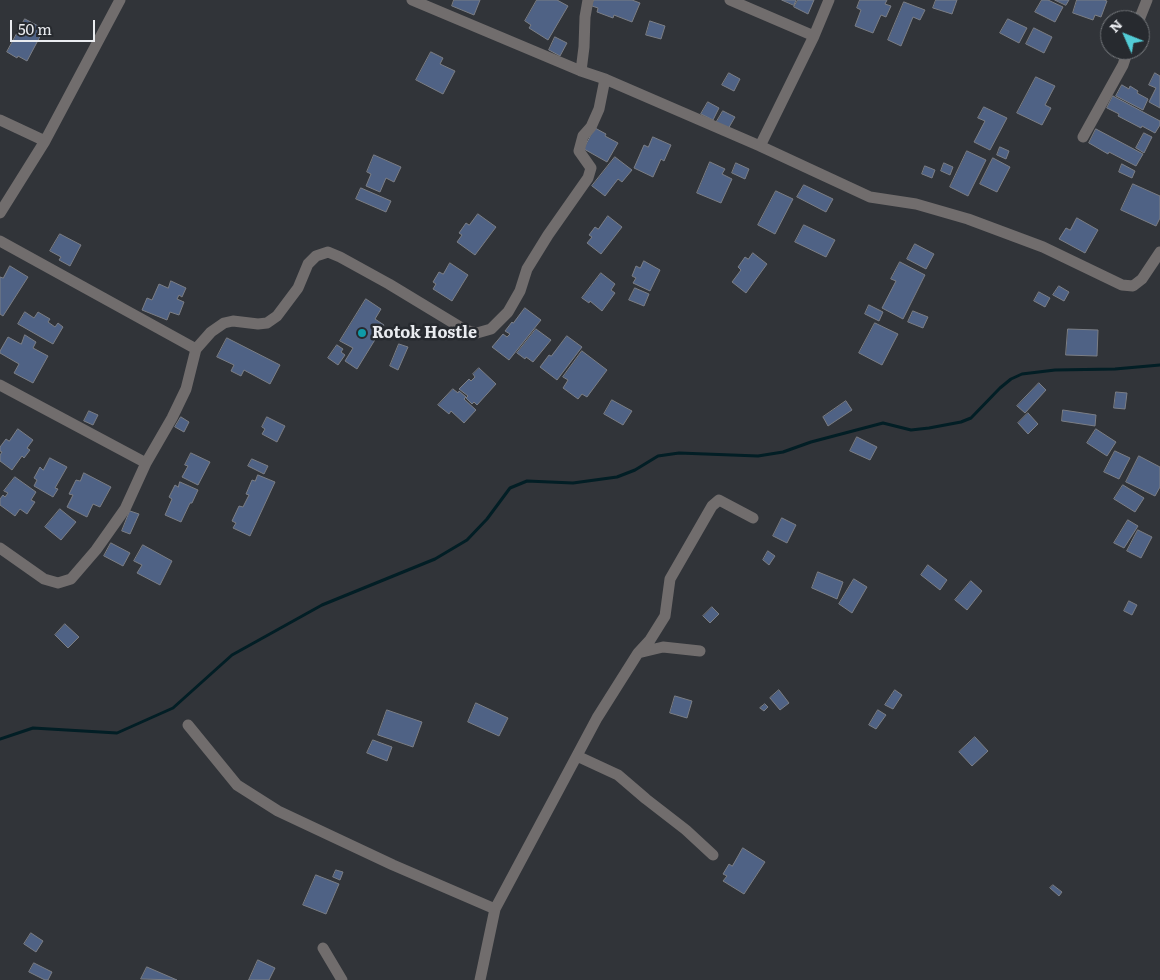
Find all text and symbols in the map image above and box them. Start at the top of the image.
scale bar [12,10,98,42]
north arrow [1100,10,1150,60]
text: N [1104,14,1126,36]
text: 50 m [18,17,52,40]
place label: Rotok Hostle [372,323,477,343]
marker: Rotok Hostle [356,327,368,339]

